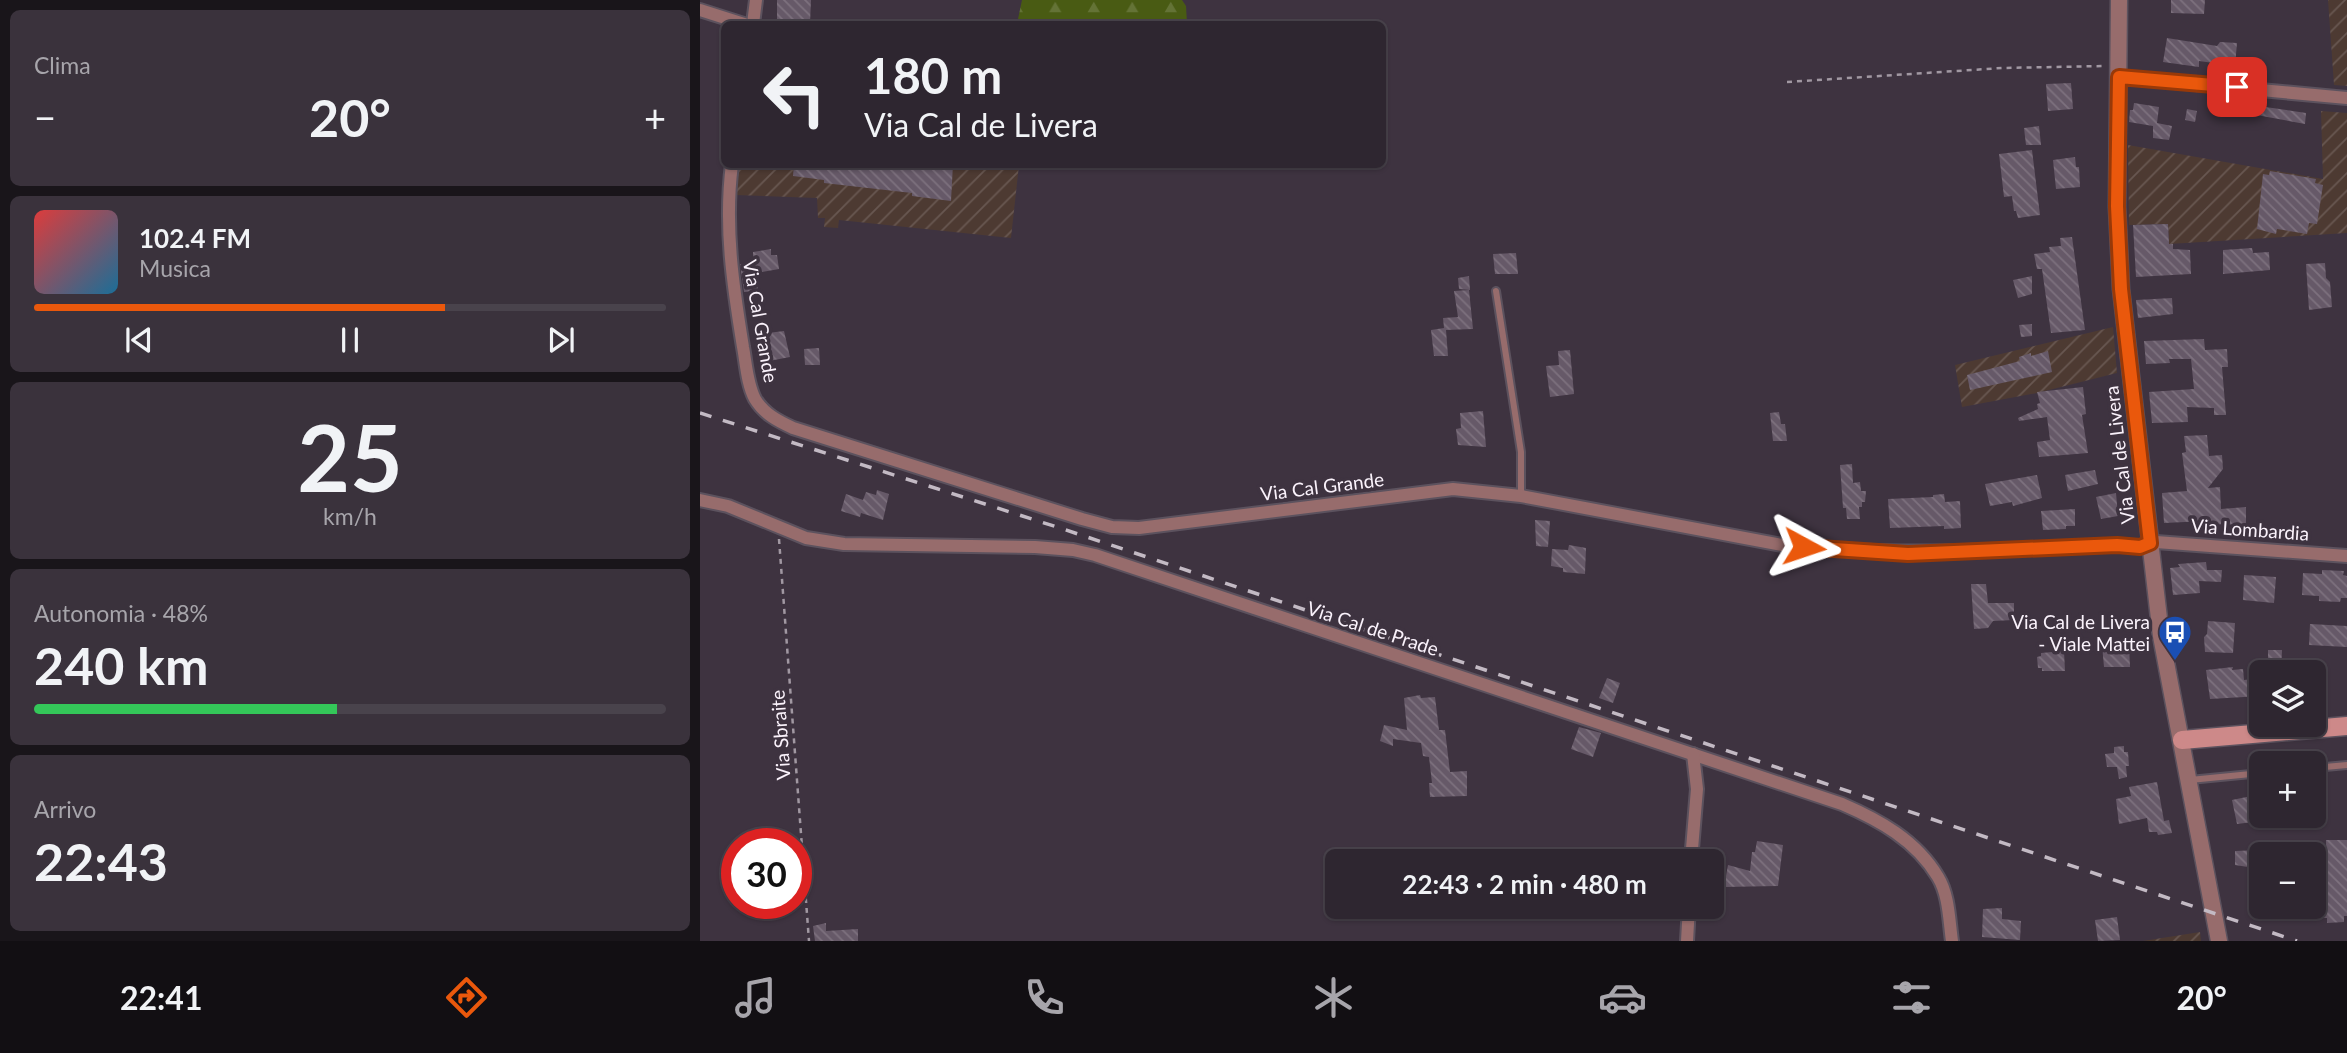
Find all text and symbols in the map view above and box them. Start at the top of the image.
text: 180 m [864,46,1002,104]
icon: left [749,49,840,140]
text: Clima [34,51,91,79]
pin [2207,57,2267,117]
icon: arrive [2218,68,2256,106]
text: 20° [309,86,391,148]
text: − [34,94,56,140]
text: + [644,94,666,140]
text: Via Cal de Livera [864,105,1098,144]
text: 102.4 FM [139,222,251,254]
text: Musica [139,254,211,282]
street label: Via Cal Grande [739,258,783,384]
icon: previous [120,321,158,359]
icon: pause [331,321,369,359]
icon: next [542,321,580,359]
street label: Via Cal de Livera [2099,385,2139,525]
text: 25 [297,402,403,511]
street label: Via Cal Grande [1259,467,1385,505]
text: km/h [323,502,377,530]
position arrow [1767,510,1841,584]
street label: Via Lombardia [2190,513,2310,545]
street label: Via Cal de Prade [1304,596,1442,660]
text: Autonomia · 48% [34,599,208,627]
place label: Via Cal de Livera - Viale Mattei [2011,610,2150,655]
bus stop icon: Via Cal de Livera - Viale Mattei [2156,613,2194,662]
text: 240 km [34,634,208,696]
map controls [2249,660,2326,919]
button: layers [2249,660,2326,737]
street label: Via Sbraite [765,689,795,781]
button: + [2249,751,2326,828]
text: Arrivo [34,795,96,823]
speed limit sign: 30 [721,828,812,919]
text: 22:43 [34,830,168,892]
button: − [2249,842,2326,919]
text: 22:43 · 2 min · 480 m [1402,868,1647,900]
icon: directions [442,973,491,1022]
icon: music [731,973,780,1022]
icon: phone [1020,973,1069,1022]
icon: climate [1309,973,1358,1022]
icon: car [1598,973,1647,1022]
icon: filters [1887,973,1936,1022]
text: 22:41 [120,978,202,1017]
text: 20° [2176,978,2227,1017]

